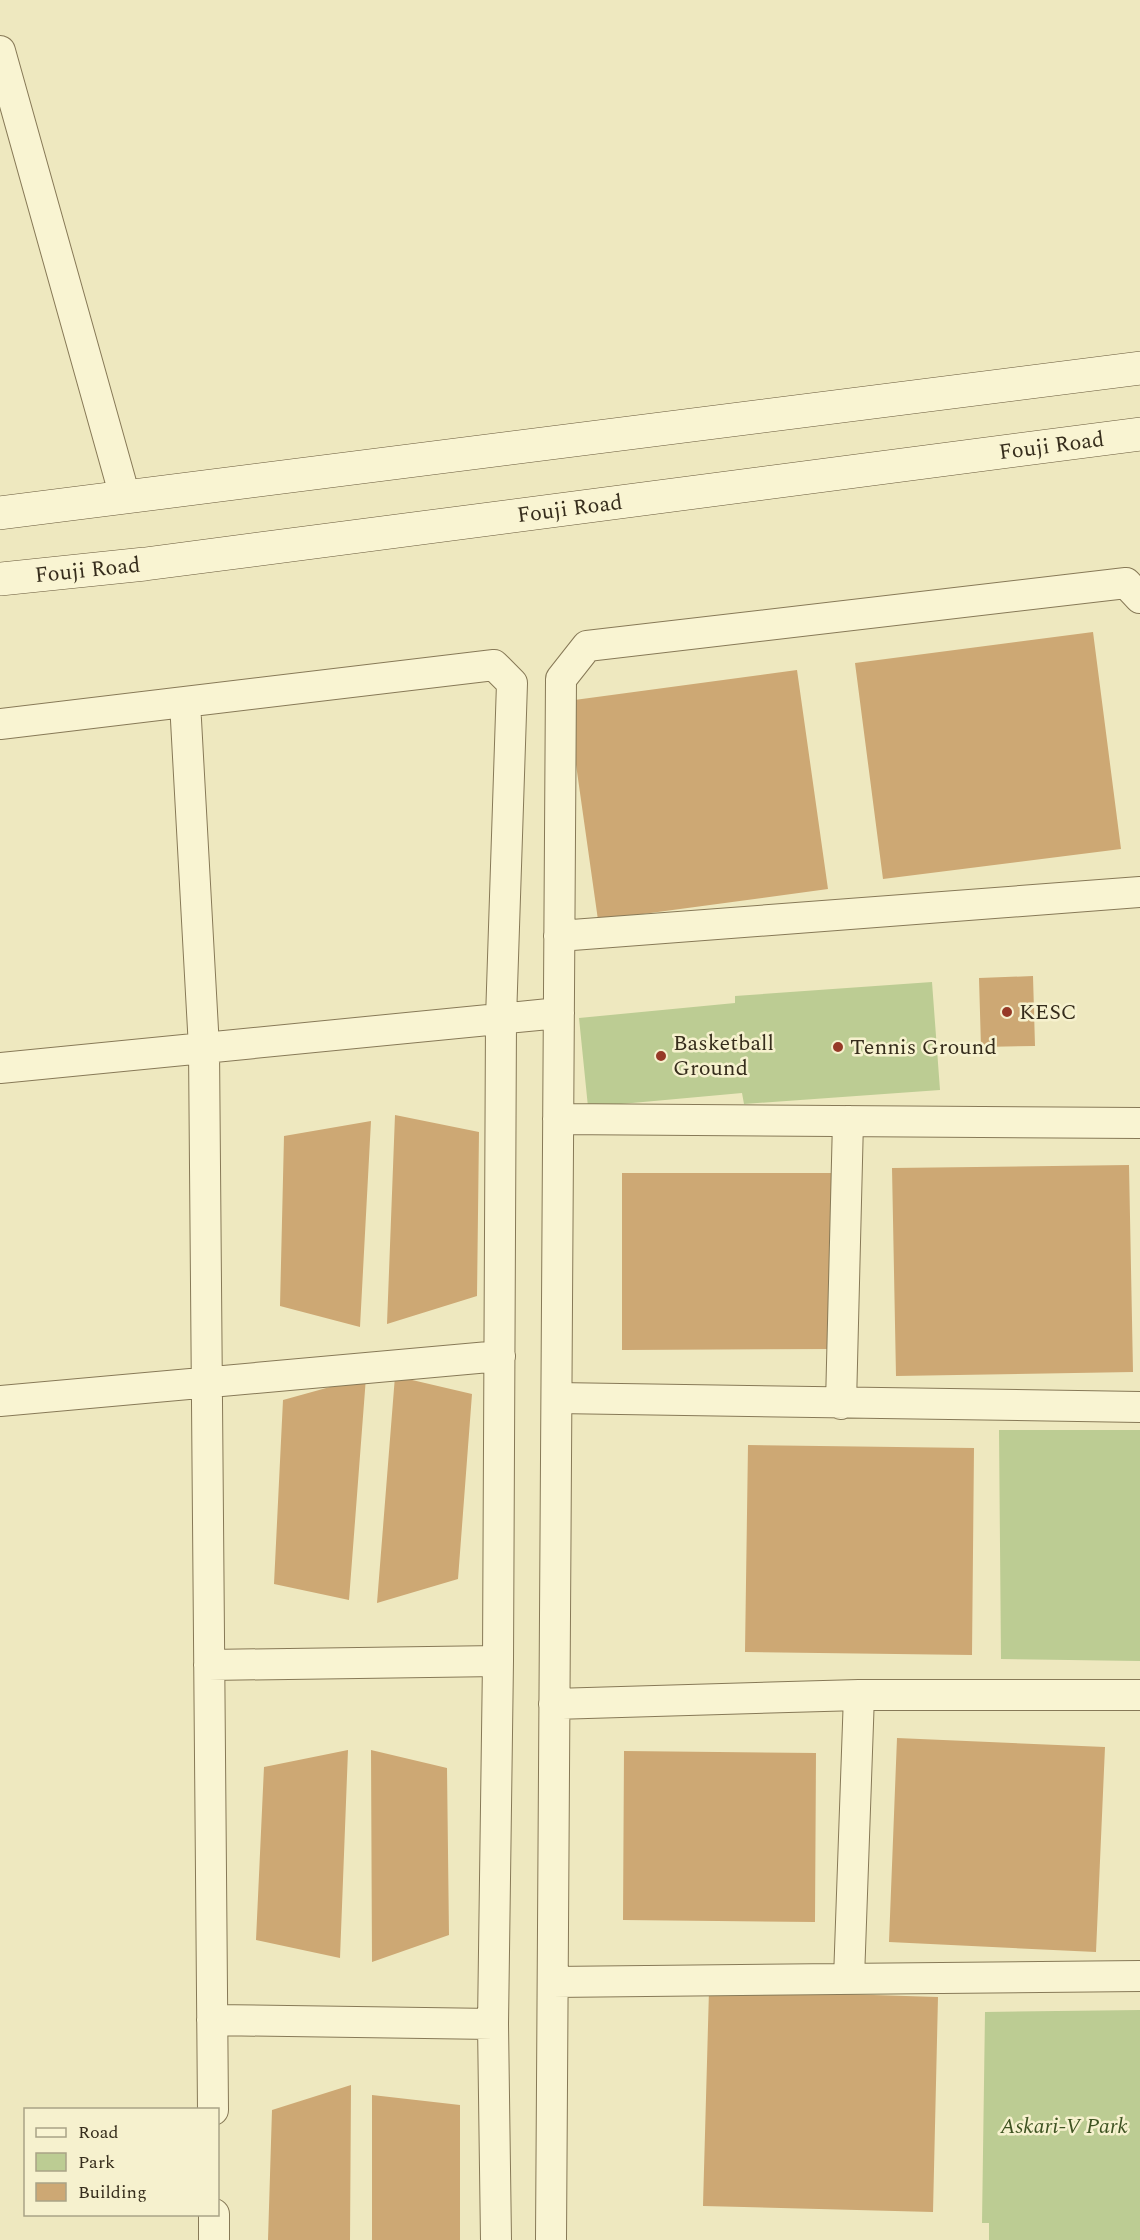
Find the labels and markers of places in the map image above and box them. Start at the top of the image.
place label: KESC [1019,996,1077,1029]
marker: KESC [1000,1005,1014,1019]
place label: Basketball Ground [673,1027,774,1085]
place label: Tennis Ground [850,1031,997,1064]
marker: Tennis Ground [831,1040,845,1054]
marker: Basketball Ground [654,1049,668,1063]

